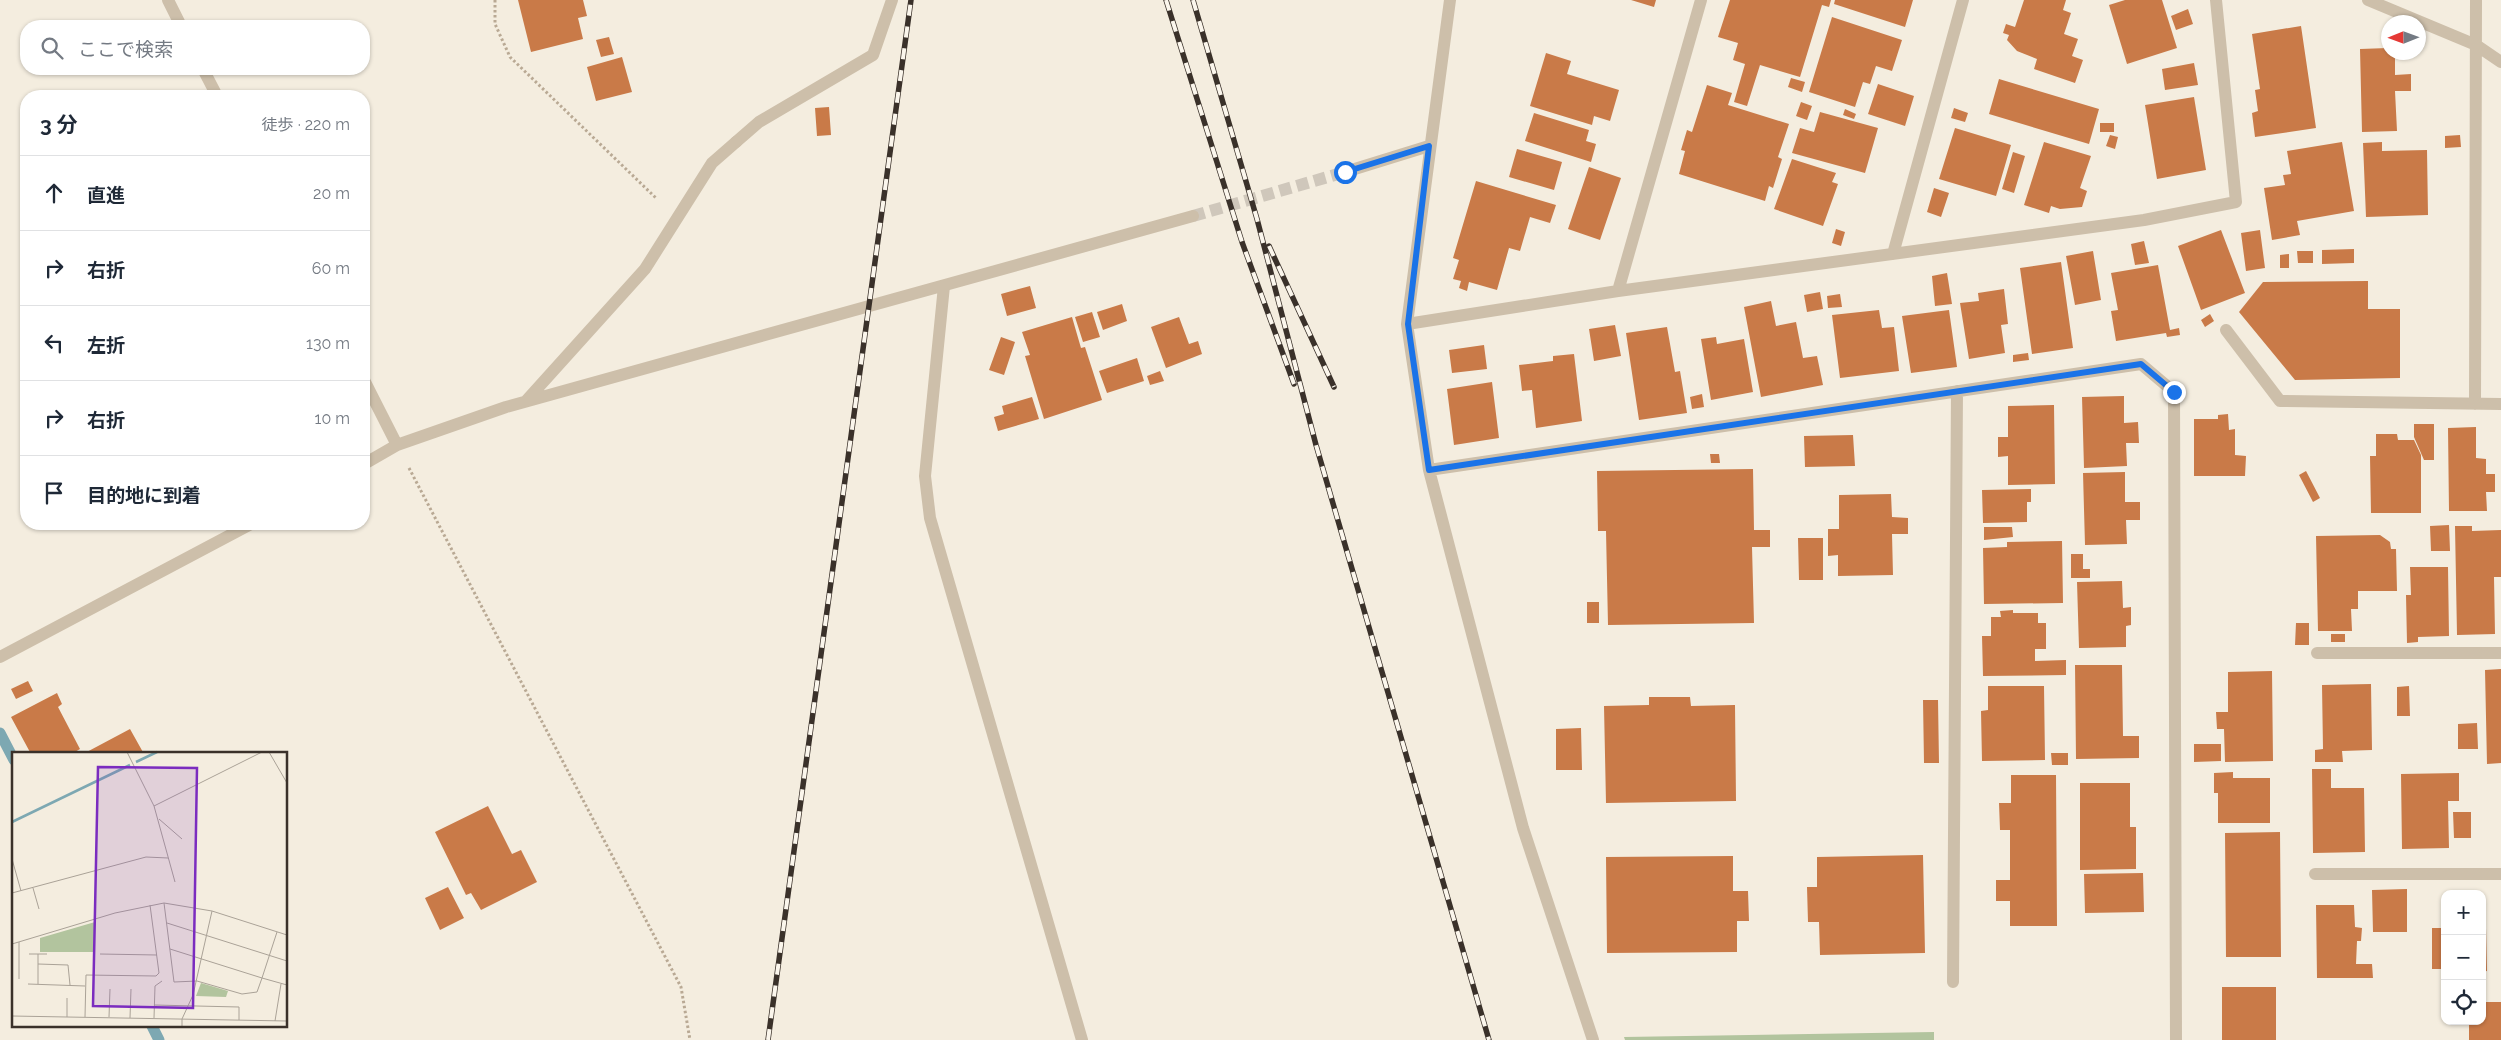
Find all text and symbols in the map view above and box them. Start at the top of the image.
north arrow [2381,15,2426,60]
search box [20,20,370,75]
icon: search [38,34,66,62]
text: ここで検索 [78,38,173,60]
text: 3 分 [40,112,78,137]
text: 徒歩 · 220 m [262,115,350,134]
route start [1334,161,1357,184]
icon: ahead [40,179,68,207]
text: 直進 [87,184,125,206]
text: 20 m [313,184,350,203]
icon: right [40,254,68,282]
text: 右折 [87,259,125,281]
text: 60 m [312,259,350,278]
icon: left [40,329,68,357]
text: 左折 [87,334,125,356]
text: 130 m [306,334,350,353]
route end [2163,381,2186,404]
icon: right [40,404,68,432]
text: 右折 [87,409,125,431]
text: 10 m [315,409,350,428]
icon: arrive [40,479,68,507]
text: 目的地に到着 [87,484,201,506]
inset map [12,752,288,1028]
map controls [2441,890,2486,1025]
button: + [2441,890,2486,935]
button: − [2441,935,2486,980]
button: locate [2441,980,2486,1025]

